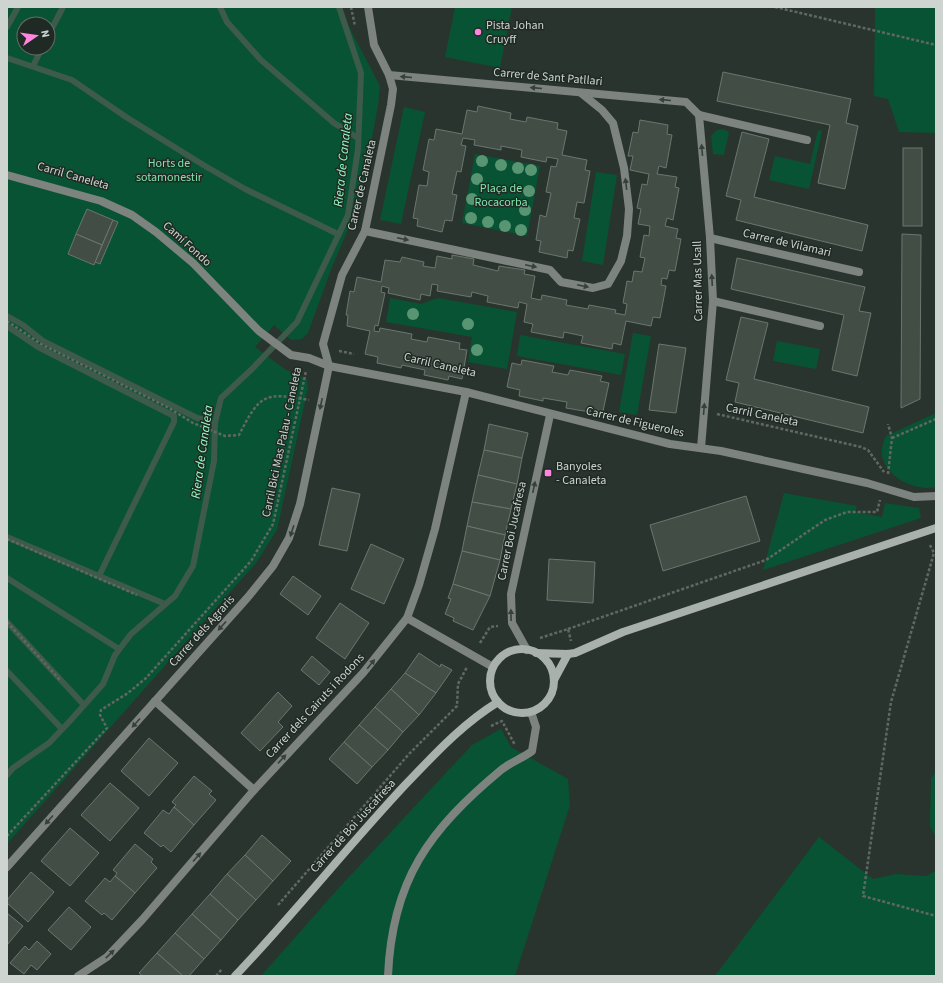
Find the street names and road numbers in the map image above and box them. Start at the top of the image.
street label: Carrer de Sant Patllari [493,64,603,90]
street label: Carrer de Canaleta [343,138,381,232]
street label: Carril Caneleta [35,158,111,194]
street label: Camí Fondo [159,218,215,270]
street label: Carrer de Vilamari [741,225,833,261]
street label: Carrer Mas Usall [689,240,707,322]
street label: Carril Caneleta [402,348,478,382]
street label: Carril Bici Mas Palau - Caneleta [258,365,306,519]
street label: Carril Caneleta [724,399,800,431]
street label: Carrer de Figueroles [584,402,686,442]
street label: Carrer Boi Jucafresa [493,480,531,582]
street label: Carrer dels Agraris [165,591,239,671]
street label: Carrer dels Cairuts i Rodons [262,650,368,762]
street label: Carrer de Boi Juscafresa [306,775,400,877]

